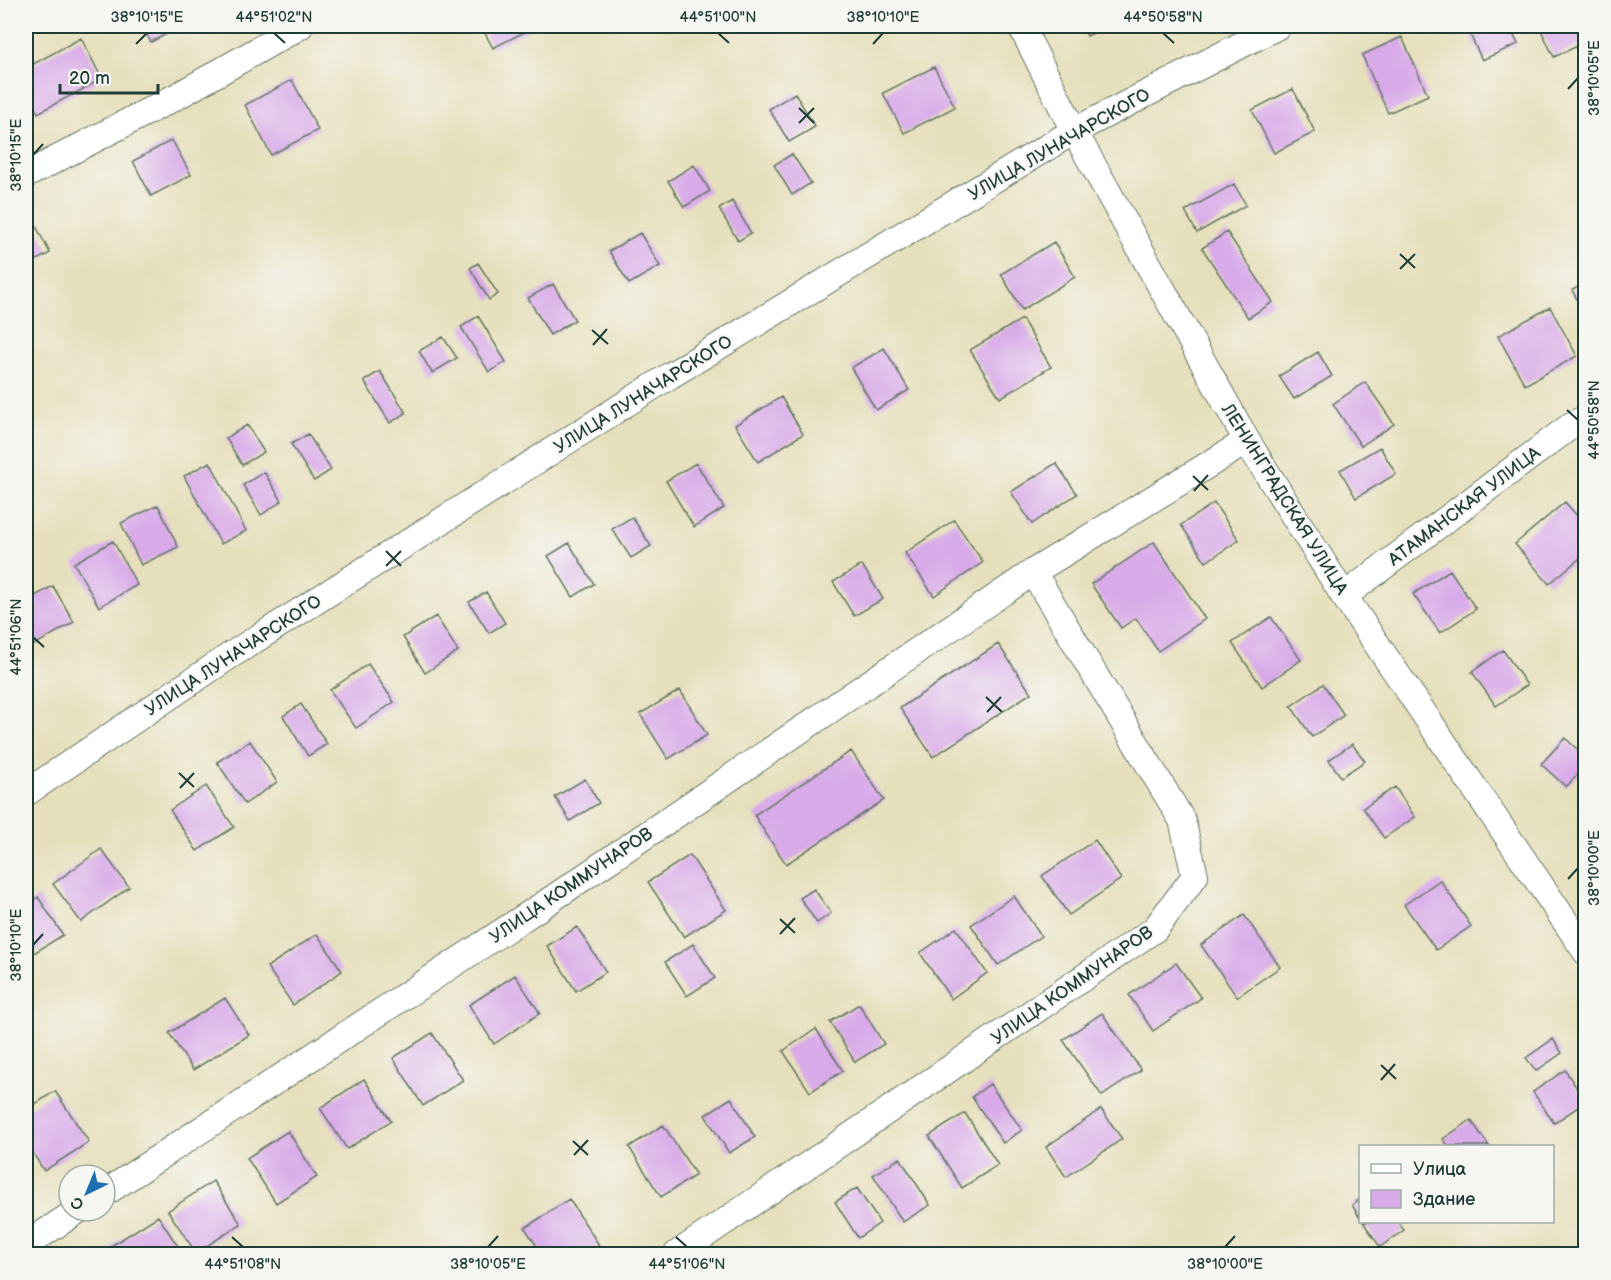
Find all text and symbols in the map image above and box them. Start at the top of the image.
text: 38°10'15"E [111,8,183,27]
text: 44°51'02"N [236,8,312,27]
text: 44°51'00"N [680,8,756,27]
text: 38°10'10"E [847,8,920,27]
text: 44°50'58"N [1123,8,1203,27]
text: 38°10'05"E [1585,40,1604,116]
scale bar [60,57,158,95]
text: 20 m [69,68,110,89]
street label: УЛИЦА ЛУНАЧАРСКОГО [965,84,1154,205]
text: 38°10'15"E [7,119,26,191]
street label: УЛИЦА ЛУНАЧАРСКОГО [550,331,736,458]
text: 44°50'58"N [1585,380,1604,460]
street label: ЛЕНИНГРАДСКАЯ УЛИЦА [1216,399,1352,599]
street label: АТАМАНСКАЯ УЛИЦА [1383,442,1545,571]
street label: УЛИЦА ЛУНАЧАРСКОГО [141,590,325,720]
text: 44°51'06"N [7,598,26,676]
street label: УЛИЦА КОММУНАРОВ [486,823,657,948]
text: 38°10'00"E [1585,830,1604,906]
text: 38°10'10"E [7,908,26,981]
street label: УЛИЦА КОММУНАРОВ [988,922,1157,1049]
legend [1359,1145,1554,1223]
text: Улица [1413,1159,1467,1180]
north arrow [57,1163,117,1223]
text: Здание [1413,1189,1475,1210]
text: С [67,1192,88,1214]
text: 44°51'08"N [205,1255,281,1274]
text: 38°10'05"E [450,1255,526,1274]
text: 44°51'06"N [648,1255,726,1274]
text: 38°10'00"E [1187,1255,1263,1274]

